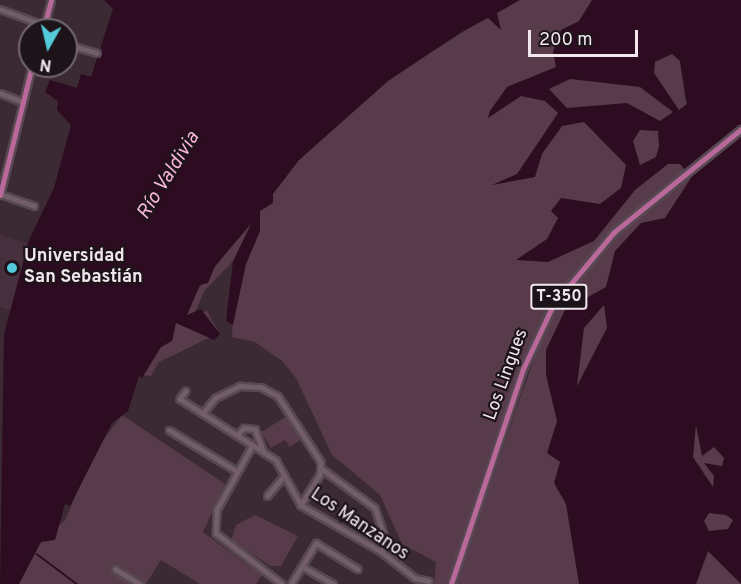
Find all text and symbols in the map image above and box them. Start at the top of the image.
north arrow [18,18,78,78]
scale bar [531,18,640,56]
text: 200 m [539,29,592,52]
text: N [39,53,53,75]
water label: Río Valdivia [132,127,206,225]
place label: Universidad San Sebastián [24,247,143,290]
marker: Universidad San Sebastián [5,261,19,275]
road number: T-350 [529,284,589,310]
street label: Los Lingues [480,326,534,424]
street label: Los Manzanos [306,484,412,566]

